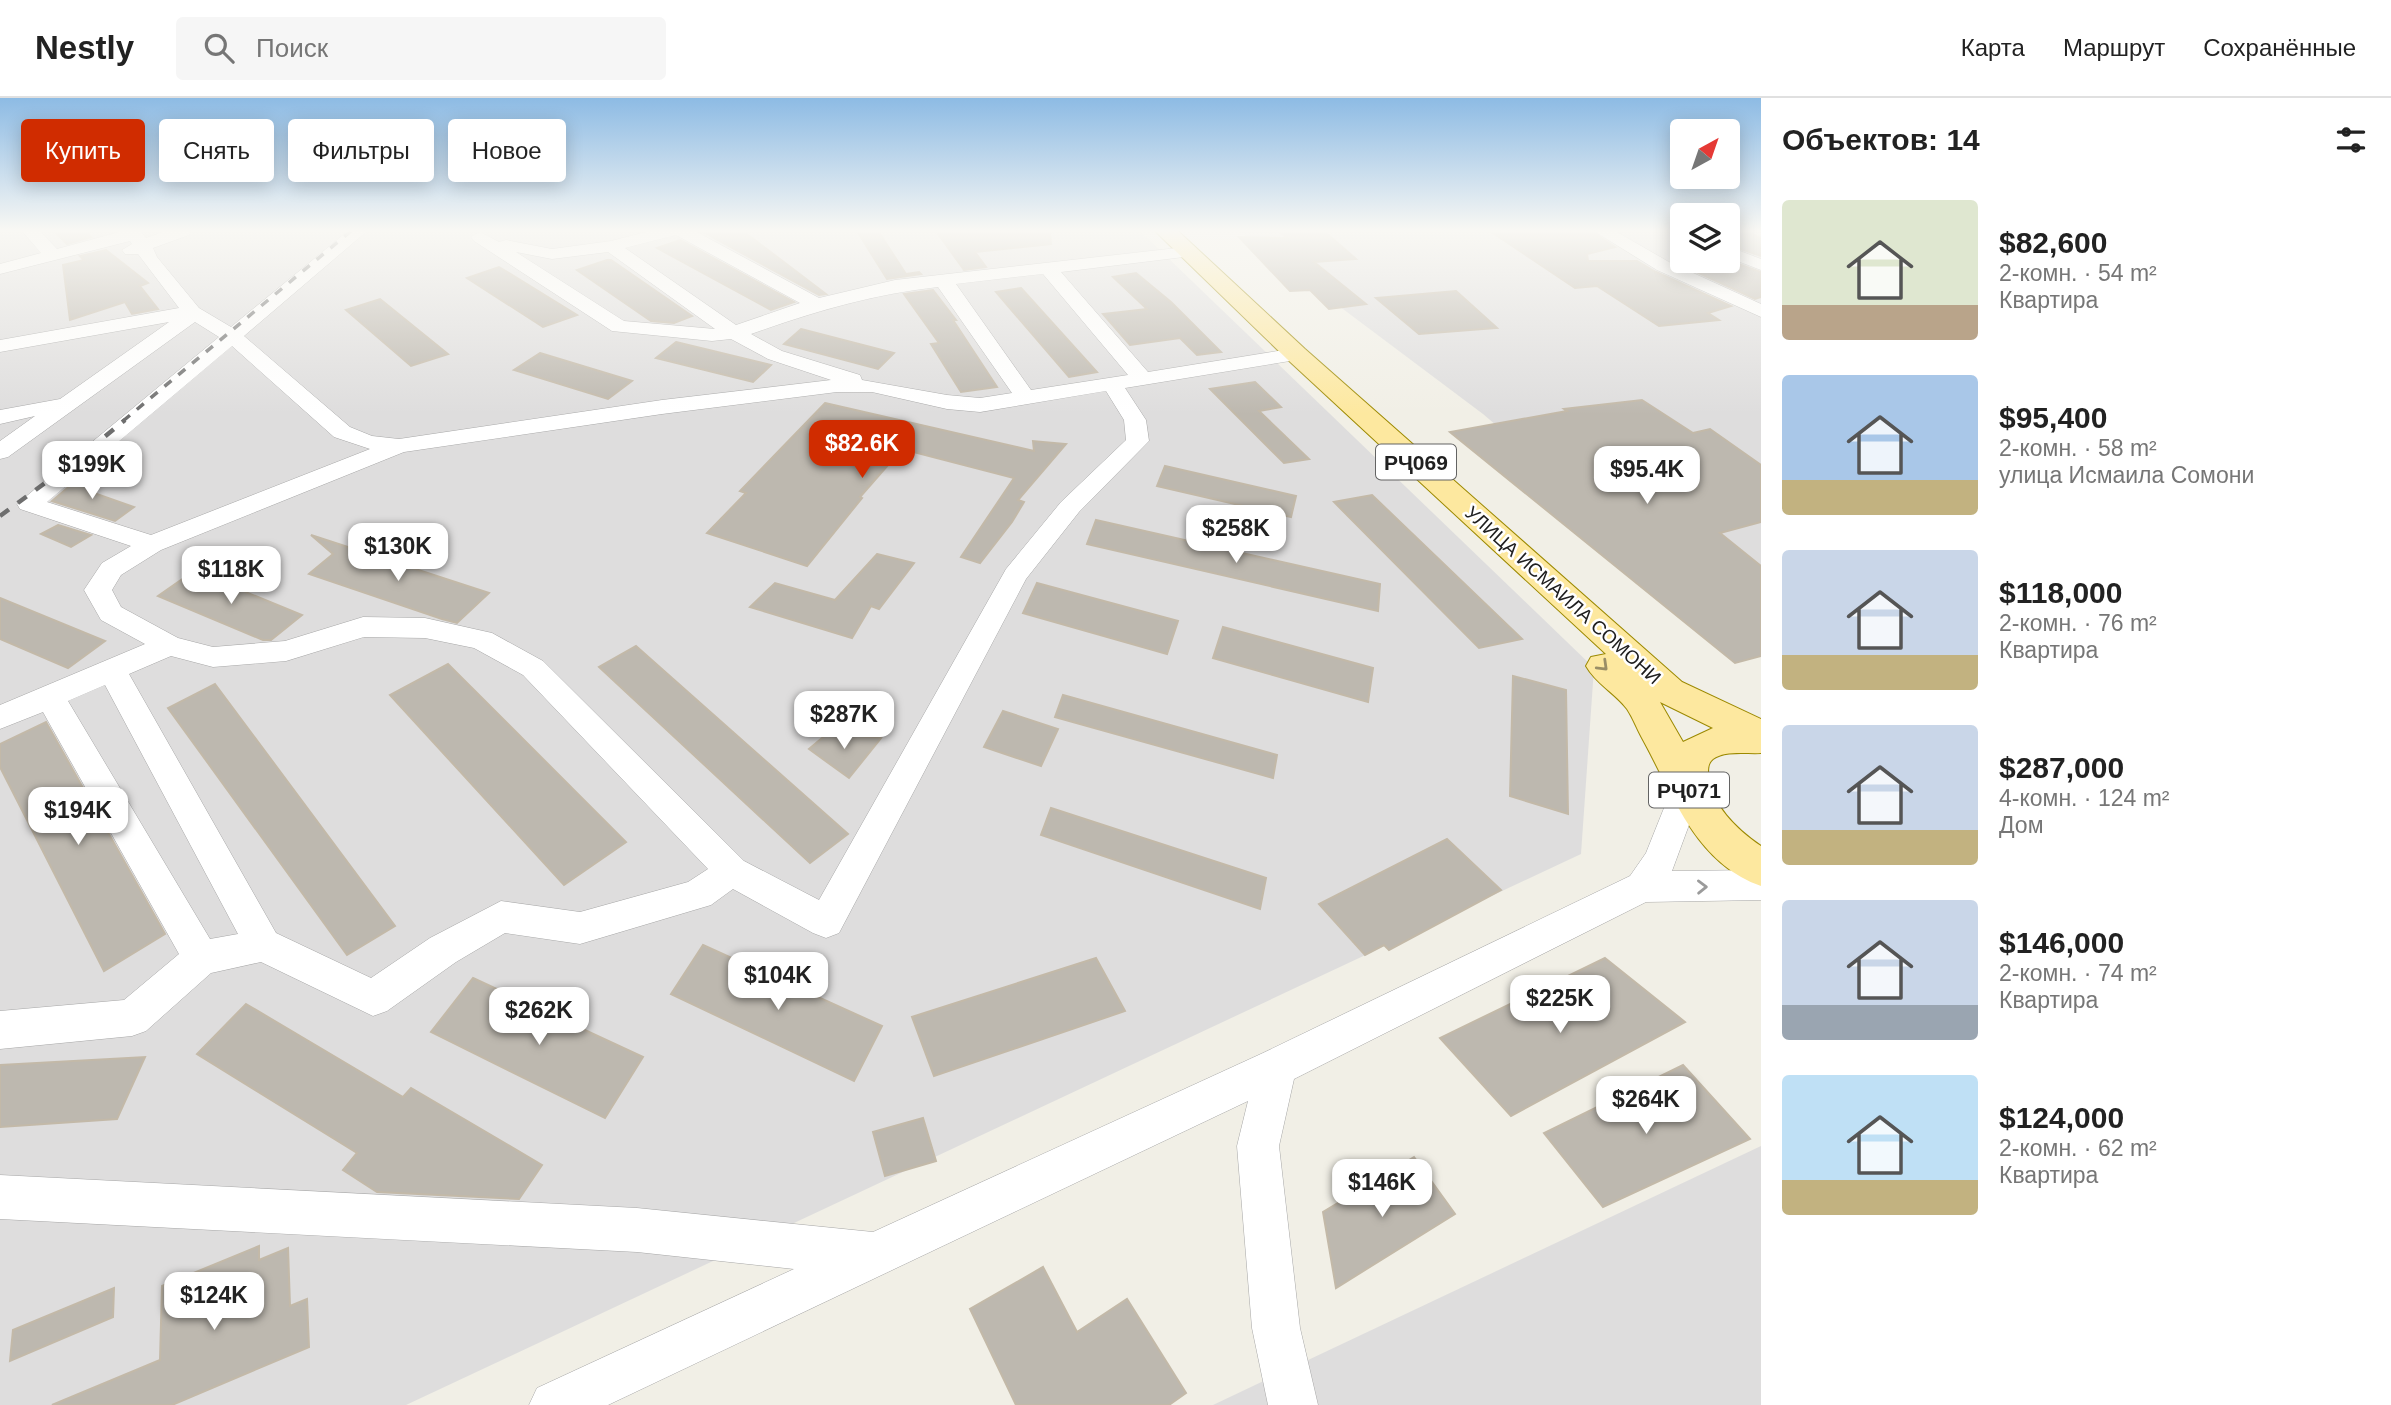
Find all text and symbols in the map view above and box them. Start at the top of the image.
search box [176,17,666,80]
text: Nestly [35,29,134,66]
icon: search [200,29,238,67]
text: Поиск [256,33,328,63]
text: Карта [1961,34,2025,61]
text: Маршрут [2063,34,2165,61]
text: Сохранённые [2203,34,2356,61]
chip: Купить [21,119,145,182]
chip: Снять [159,119,274,182]
chip: Фильтры [288,119,434,182]
chip: Новое [448,119,566,182]
north arrow [1670,119,1740,189]
map controls [1670,119,1740,273]
icon: filters [2332,121,2370,159]
text: Объектов: 14 [1782,123,1980,156]
button: layers [1670,203,1740,273]
text: $82,600 [1999,226,2107,259]
icon: home [1838,228,1922,312]
text: 2-комн. · 54 m² [1999,260,2157,286]
text: Квартира [1999,287,2098,313]
text: $95,400 [1999,401,2107,434]
icon: home [1838,403,1922,487]
pin: $82.6K [805,420,919,480]
text: $82.6K [825,430,899,456]
text: 2-комн. · 58 m² [1999,435,2157,461]
pin: $199K [43,442,141,501]
road number: РҶ069 [1376,444,1456,480]
pin: $95.4K [1590,446,1704,506]
text: $199K [58,451,126,477]
text: $95.4K [1610,456,1684,482]
text: улица Исмаила Сомони [1999,462,2254,488]
street label: УЛИЦА ИСМАИЛА СОМОНИ [1461,502,1665,688]
pin: $258K [1187,505,1285,565]
text: $258K [1202,515,1270,541]
pin: $130K [349,524,447,583]
text: $130K [364,533,432,559]
pin: $118K [182,546,280,606]
text: $118K [198,556,264,582]
text: $118,000 [1999,576,2122,609]
icon: home [1838,578,1922,662]
text: 2-комн. · 76 m² [1999,610,2157,636]
text: Квартира [1999,637,2098,663]
one-way arrow [1595,657,1608,670]
pin: $287K [795,692,893,751]
text: $287K [810,701,878,727]
text: $287,000 [1999,751,2124,784]
icon: home [1838,753,1922,837]
road number: РҶ071 [1649,772,1729,808]
text: 4-комн. · 124 m² [1999,785,2170,811]
pin: $194K [29,788,127,847]
text: $194K [44,797,112,823]
text: Дом [1999,812,2043,838]
one-way arrow [1696,879,1707,894]
text: $146,000 [1999,926,2124,959]
icon: home [1838,928,1922,1012]
pin: $104K [729,953,827,1012]
text: 2-комн. · 74 m² [1999,960,2157,986]
text: $104K [744,962,812,988]
pin: $225K [1511,976,1609,1035]
text: $225K [1526,985,1594,1011]
text: Квартира [1999,987,2098,1013]
pin: $262K [490,988,588,1047]
text: $262K [505,997,573,1023]
pin: $264K [1597,1076,1695,1136]
text: $264K [1612,1086,1680,1112]
text: $124,000 [1999,1101,2124,1134]
icon: home [1838,1103,1922,1187]
text: 2-комн. · 62 m² [1999,1135,2157,1161]
pin: $146K [1333,1160,1431,1219]
text: Квартира [1999,1162,2098,1188]
text: $146K [1348,1169,1416,1195]
pin: $124K [165,1272,263,1332]
text: $124K [180,1282,248,1308]

